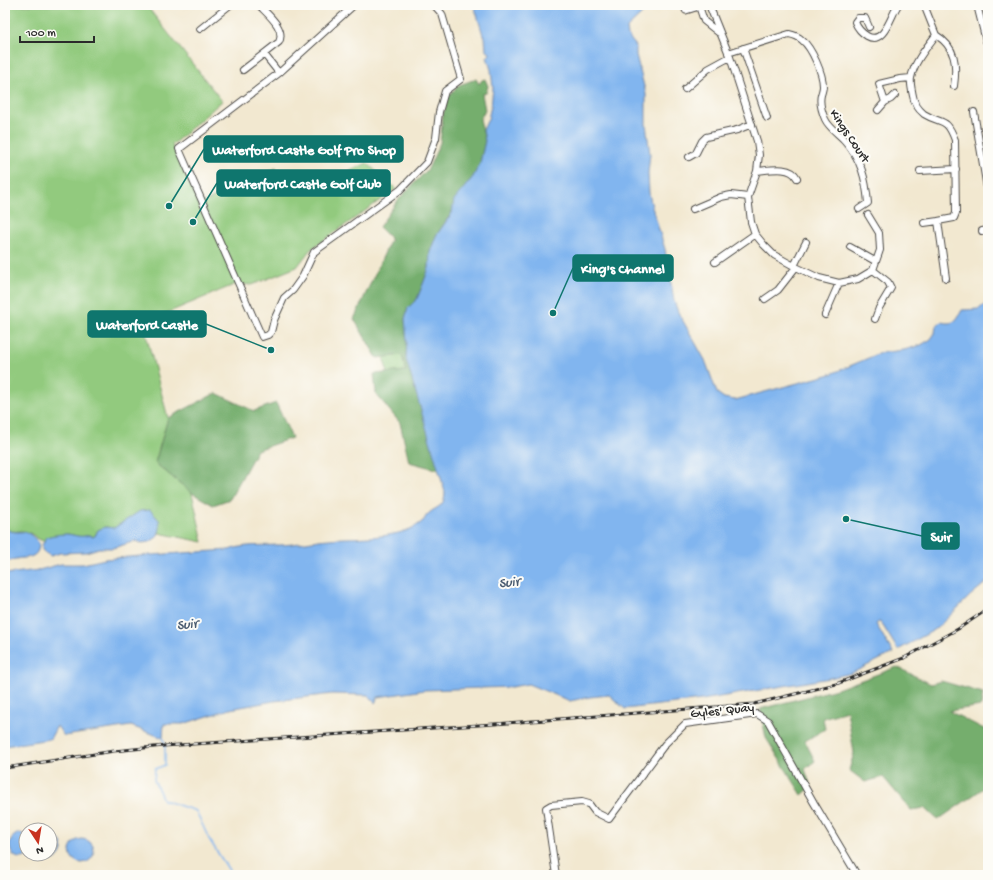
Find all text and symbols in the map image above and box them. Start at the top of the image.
scale bar [20,18,94,44]
text: 100 m [25,27,56,41]
street label: Kings Court [826,107,873,167]
callout: Waterford Castle Golf Pro Shop [204,136,403,162]
text: Waterford Castle Golf Pro Shop [211,143,396,160]
callout: Waterford Castle Golf Club [217,170,390,196]
text: Waterford Castle Golf Club [224,177,382,194]
callout: King's Channel [573,255,673,281]
text: King's Channel [580,262,665,279]
callout: Waterford Castle [88,311,206,337]
text: Waterford Castle [95,318,199,335]
callout: Suir [922,523,959,549]
text: Suir [930,530,954,547]
water label: Suir [498,573,524,593]
water label: Suir [176,615,202,635]
street label: Gyles' Quay [690,701,755,722]
north arrow [18,822,58,862]
text: N [35,843,44,856]

